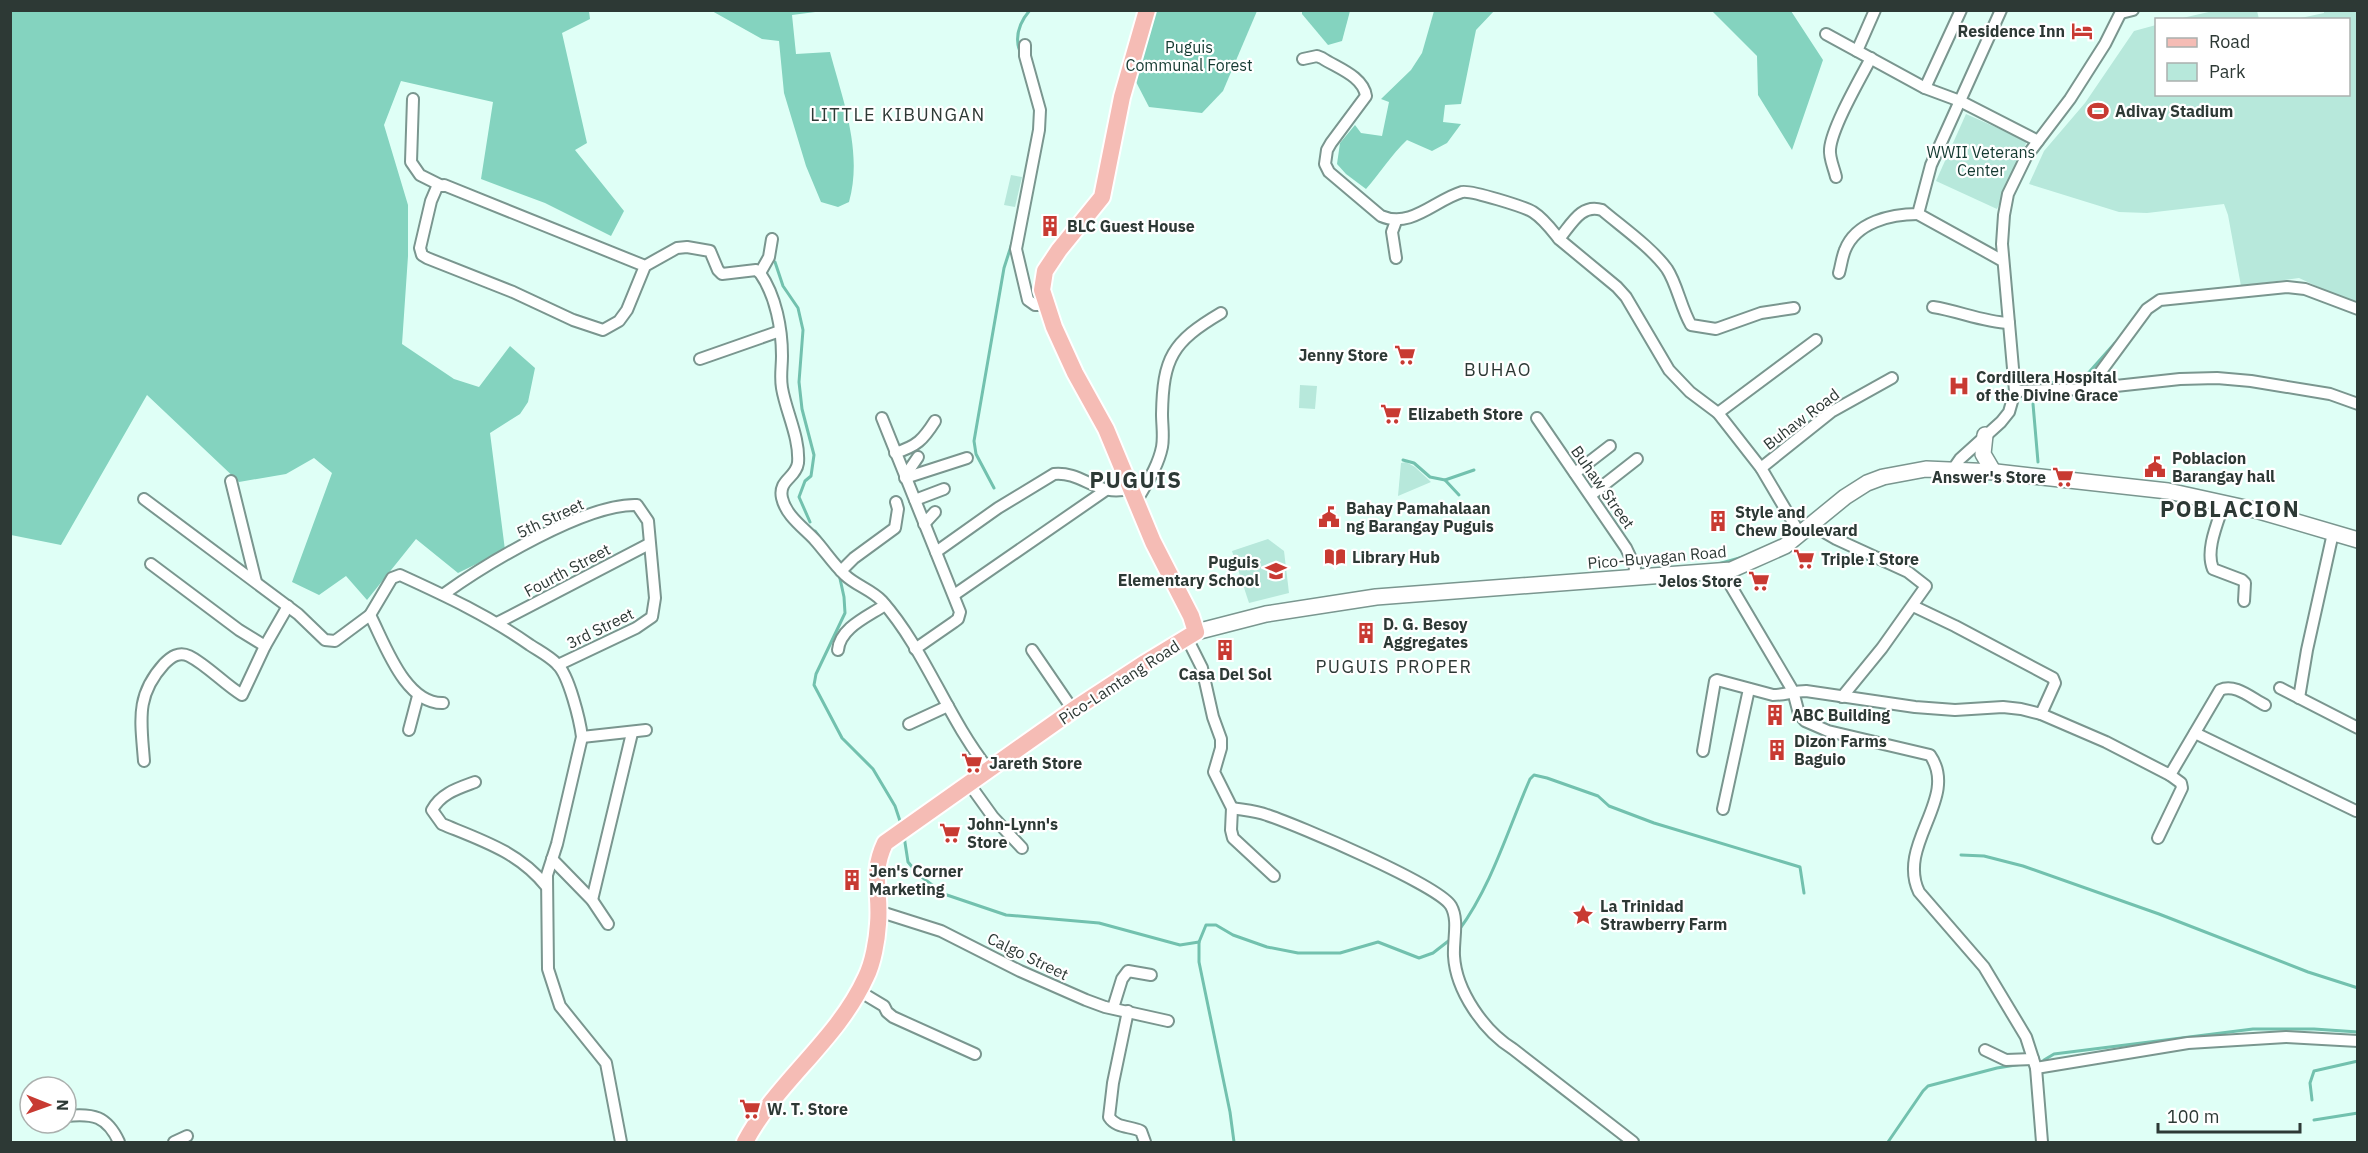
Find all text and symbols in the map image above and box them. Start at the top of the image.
legend [2155,18,2350,96]
hotel icon: Residence Inn [2070,19,2094,43]
place label: Residence Inn [1958,21,2065,41]
text: Road [2209,30,2250,53]
park label: Puguis Communal Forest [1125,37,1253,75]
text: Park [2209,60,2246,83]
sports icon: Adivay Stadium [2086,99,2110,123]
place label: Adivay Stadium [2115,101,2233,121]
district label: LITTLE KIBUNGAN [810,103,986,126]
park label: WWII Veterans Center [1927,142,2035,180]
building icon: BLC Guest House [1038,214,1062,238]
place label: BLC Guest House [1067,216,1195,236]
supermarket icon: Jenny Store [1393,343,1417,367]
place label: Jenny Store [1298,345,1388,365]
district label: BUHAO [1464,358,1532,381]
place label: Cordillera Hospital of the Divine Grace [1976,367,2118,405]
hospital icon: Cordillera Hospital of the Divine Grace [1947,374,1971,398]
street label: Buhaw Road [1759,384,1843,454]
supermarket icon: Elizabeth Store [1379,402,1403,426]
place label: Elizabeth Store [1408,404,1523,424]
street label: Buhaw Street [1567,442,1639,532]
place label: Poblacion Barangay hall [2172,448,2275,486]
public building icon: Poblacion Barangay hall [2143,455,2167,479]
district label: PUGUIS [1089,465,1183,494]
supermarket icon: Answer's Store [2051,465,2075,489]
place label: Answer's Store [1932,467,2046,487]
street label: 5th Street [513,494,587,542]
district label: POBLACION [2160,494,2300,523]
place label: Bahay Pamahalaan ng Barangay Puguis [1346,498,1494,536]
place label: Style and Chew Boulevard [1735,502,1858,540]
public building icon: Bahay Pamahalaan ng Barangay Puguis [1317,505,1341,529]
building icon: Style and Chew Boulevard [1706,509,1730,533]
street label: Fourth Street [520,539,614,601]
street label: Pico-Buyagan Road [1587,541,1727,573]
library icon: Library Hub [1323,545,1347,569]
place label: Library Hub [1352,547,1440,567]
supermarket icon: Triple I Store [1792,547,1816,571]
place label: Triple I Store [1821,549,1919,569]
place label: Puguis Elementary School [1118,552,1259,590]
school or university icon: Puguis Elementary School [1264,559,1288,583]
supermarket icon: Jelos Store [1747,569,1771,593]
place label: Jelos Store [1658,571,1742,591]
street label: 3rd Street [563,603,637,653]
place label: D. G. Besoy Aggregates [1383,614,1468,652]
building icon: D. G. Besoy Aggregates [1354,621,1378,645]
street label: Pico-Lamtang Road [1055,636,1183,728]
building icon: Casa Del Sol [1213,638,1237,662]
district label: PUGUIS PROPER [1315,655,1473,678]
place label: Casa Del Sol [1178,664,1272,684]
building icon: ABC Building [1763,703,1787,727]
place label: ABC Building [1792,705,1890,725]
place label: Dizon Farms Baguio [1794,731,1887,769]
building icon: Dizon Farms Baguio [1765,738,1789,762]
supermarket icon: Jareth Store [960,751,984,775]
place label: Jareth Store [989,753,1082,773]
place label: John-Lynn's Store [967,814,1058,852]
supermarket icon: John-Lynn's Store [938,821,962,845]
place label: Jen's Corner Marketing [869,861,964,899]
building icon: Jen's Corner Marketing [840,868,864,892]
place label: La Trinidad Strawberry Farm [1600,896,1727,934]
place icon: La Trinidad Strawberry Farm [1571,903,1595,927]
street label: Calgo Street [984,928,1072,984]
north arrow [18,1075,78,1135]
scale bar [2158,1096,2300,1134]
supermarket icon: W. T. Store [738,1097,762,1121]
text: N [53,1099,73,1111]
place label: W. T. Store [767,1099,848,1119]
text: 100 m [2167,1105,2219,1128]

